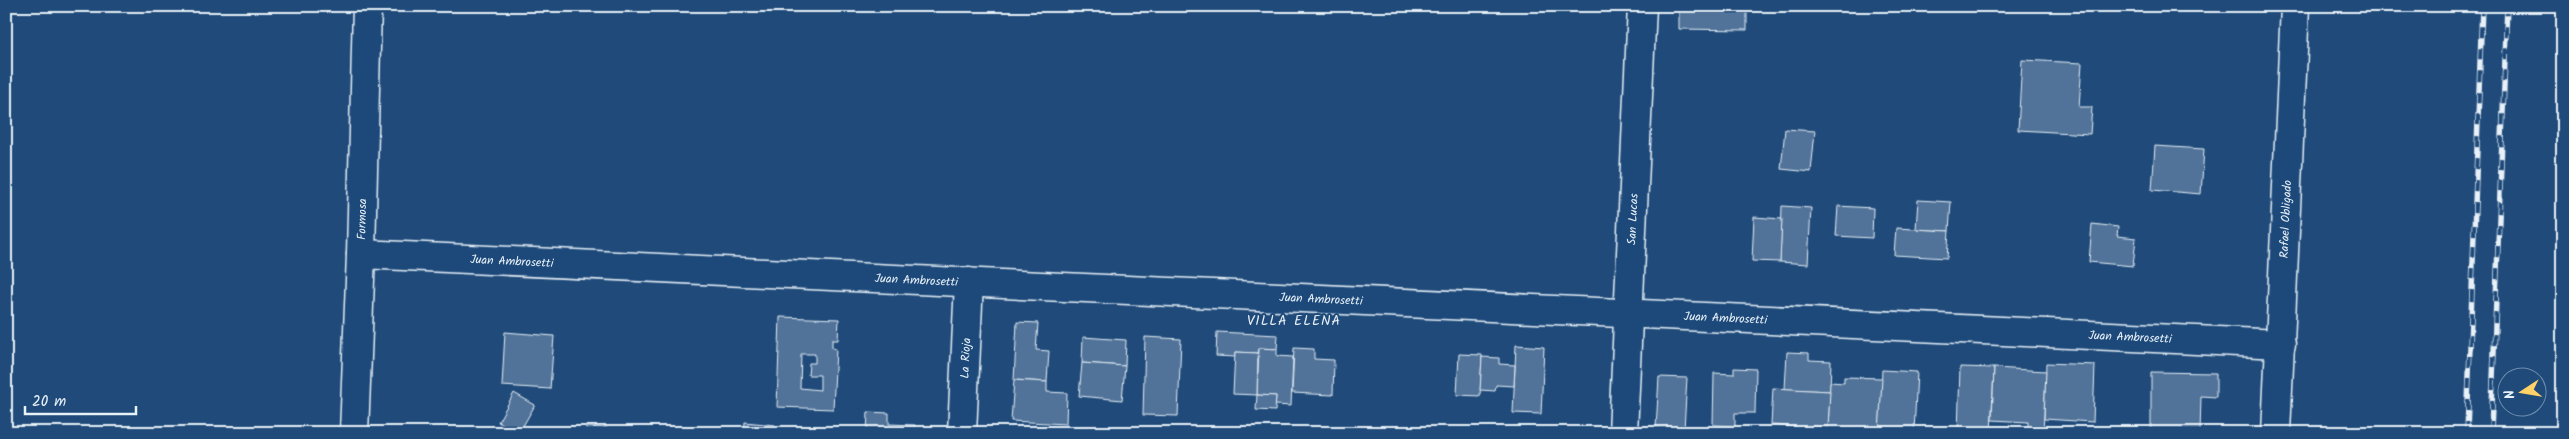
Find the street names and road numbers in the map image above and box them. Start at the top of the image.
street label: Rafael Obligado [2274,180,2297,259]
street label: San Lucas [1622,193,1643,245]
street label: Formosa [352,198,372,240]
street label: Juan Ambrosetti [470,250,555,273]
street label: Juan Ambrosetti [874,269,960,292]
street label: Juan Ambrosetti [1279,288,1364,310]
street label: Juan Ambrosetti [1683,307,1769,329]
street label: Juan Ambrosetti [2088,325,2173,348]
street label: La Rioja [955,337,976,379]

